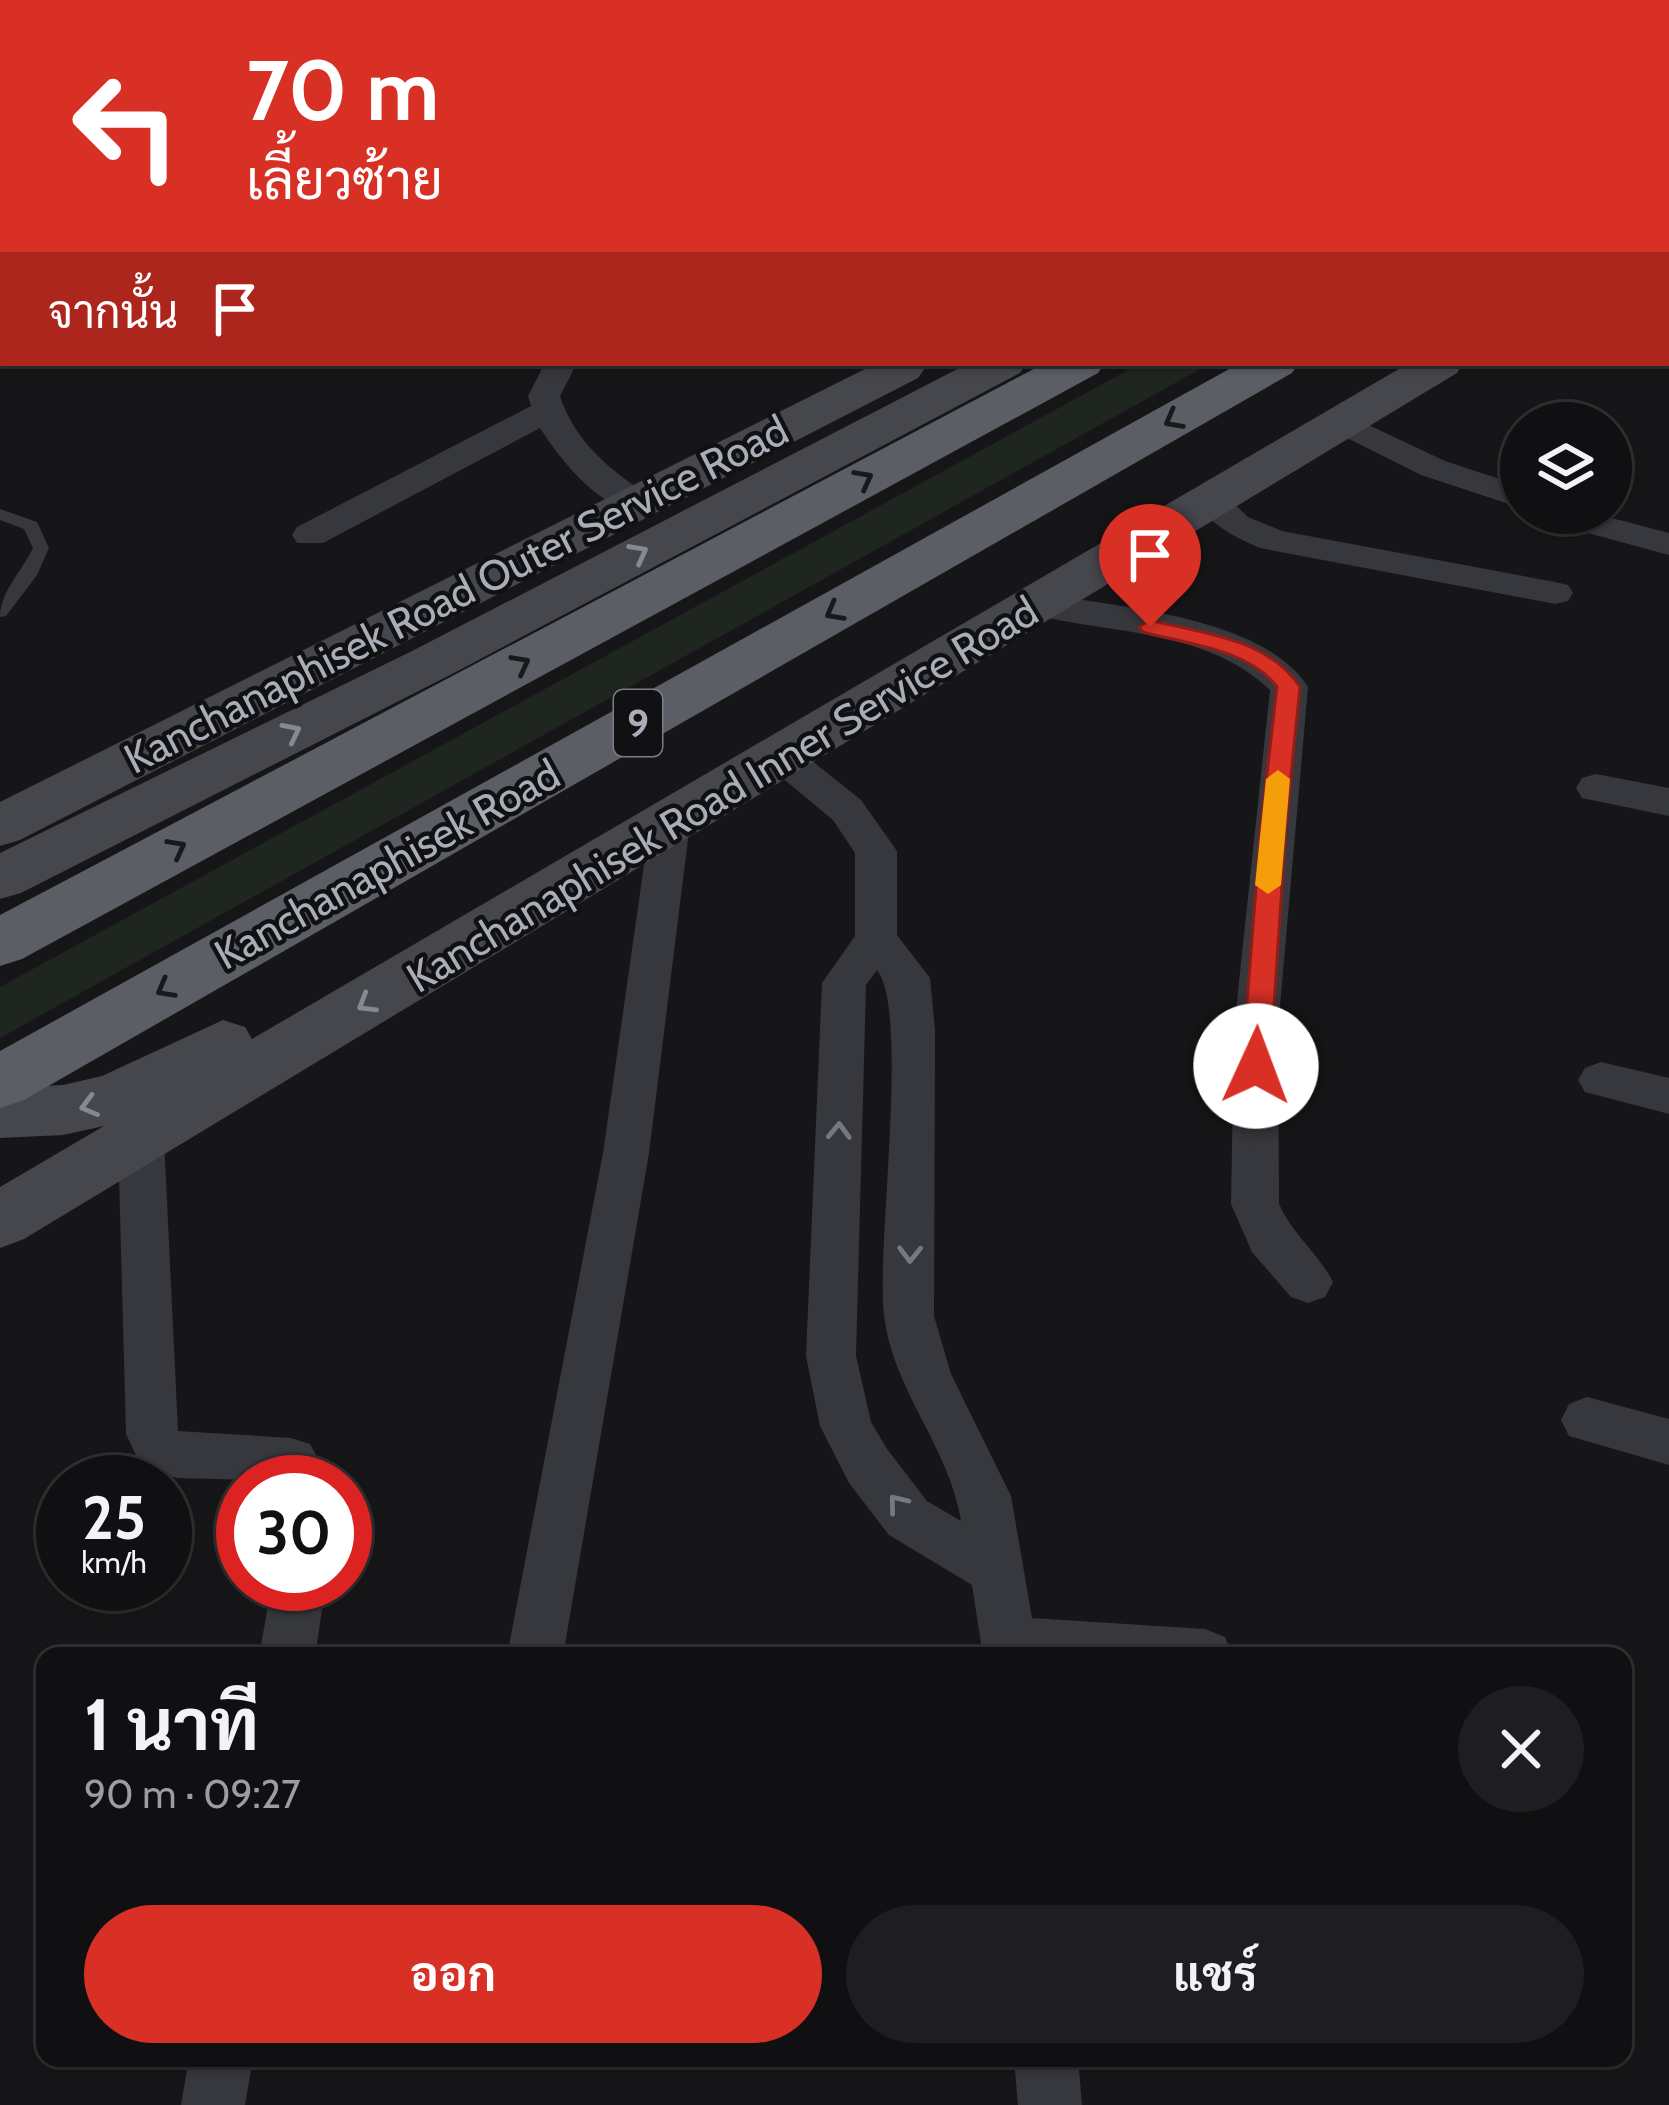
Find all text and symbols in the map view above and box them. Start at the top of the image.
text: 70 m [246,39,439,141]
icon: left [48,48,204,204]
text: เลี้ยวซ้าย [246,147,443,213]
icon: arrive [202,276,268,342]
text: จากนั้น [48,285,178,339]
map controls [1500,402,1632,534]
button: layers [1500,402,1632,534]
street label: Kanchanaphisek Road Outer Service Road [115,403,797,785]
one-way arrow [1165,406,1186,429]
one-way arrow [852,470,873,493]
pin [1099,504,1201,627]
icon: arrive [1117,522,1183,588]
one-way arrow [627,545,649,568]
street label: Kanchanaphisek Road Inner Service Road [397,584,1047,1004]
one-way arrow [825,598,846,621]
one-way arrow [508,655,529,678]
road number: 9 [614,690,662,756]
one-way arrow [280,723,302,746]
street label: Kanchanaphisek Road [205,748,569,980]
one-way arrow [165,839,186,862]
one-way arrow [156,975,178,998]
one-way arrow [358,990,379,1012]
position arrow [1193,1003,1319,1129]
one-way arrow [79,1092,100,1117]
one-way arrow [826,1121,852,1140]
one-way arrow [897,1246,923,1264]
speed limit sign: 30 [216,1455,372,1611]
text: 25 [82,1481,146,1554]
one-way arrow [890,1495,912,1517]
text: km/h [81,1544,147,1581]
text: 1 นาที [84,1681,259,1768]
button: close [1458,1686,1584,1812]
text: 90 m · 09:27 [84,1770,301,1818]
button: ออก [84,1905,822,2043]
button: แชร์ [846,1905,1584,2043]

